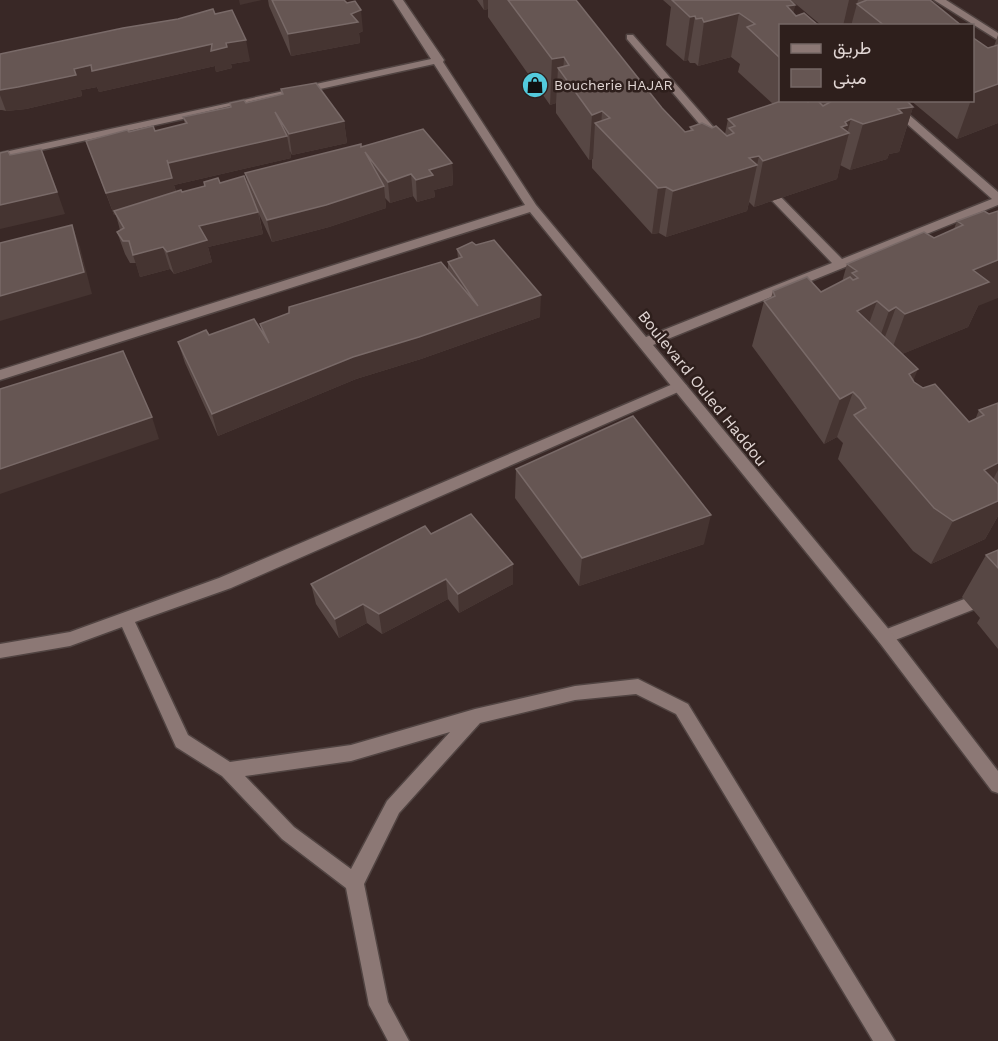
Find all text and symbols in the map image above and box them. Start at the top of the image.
legend [779,24,974,102]
text: طريق [833,37,871,59]
text: مبنى [833,67,867,89]
shop icon: Boucherie HAJAR [520,70,550,100]
place label: Boucherie HAJAR [554,77,673,93]
street label: Boulevard Ouled Haddou [634,307,771,470]

